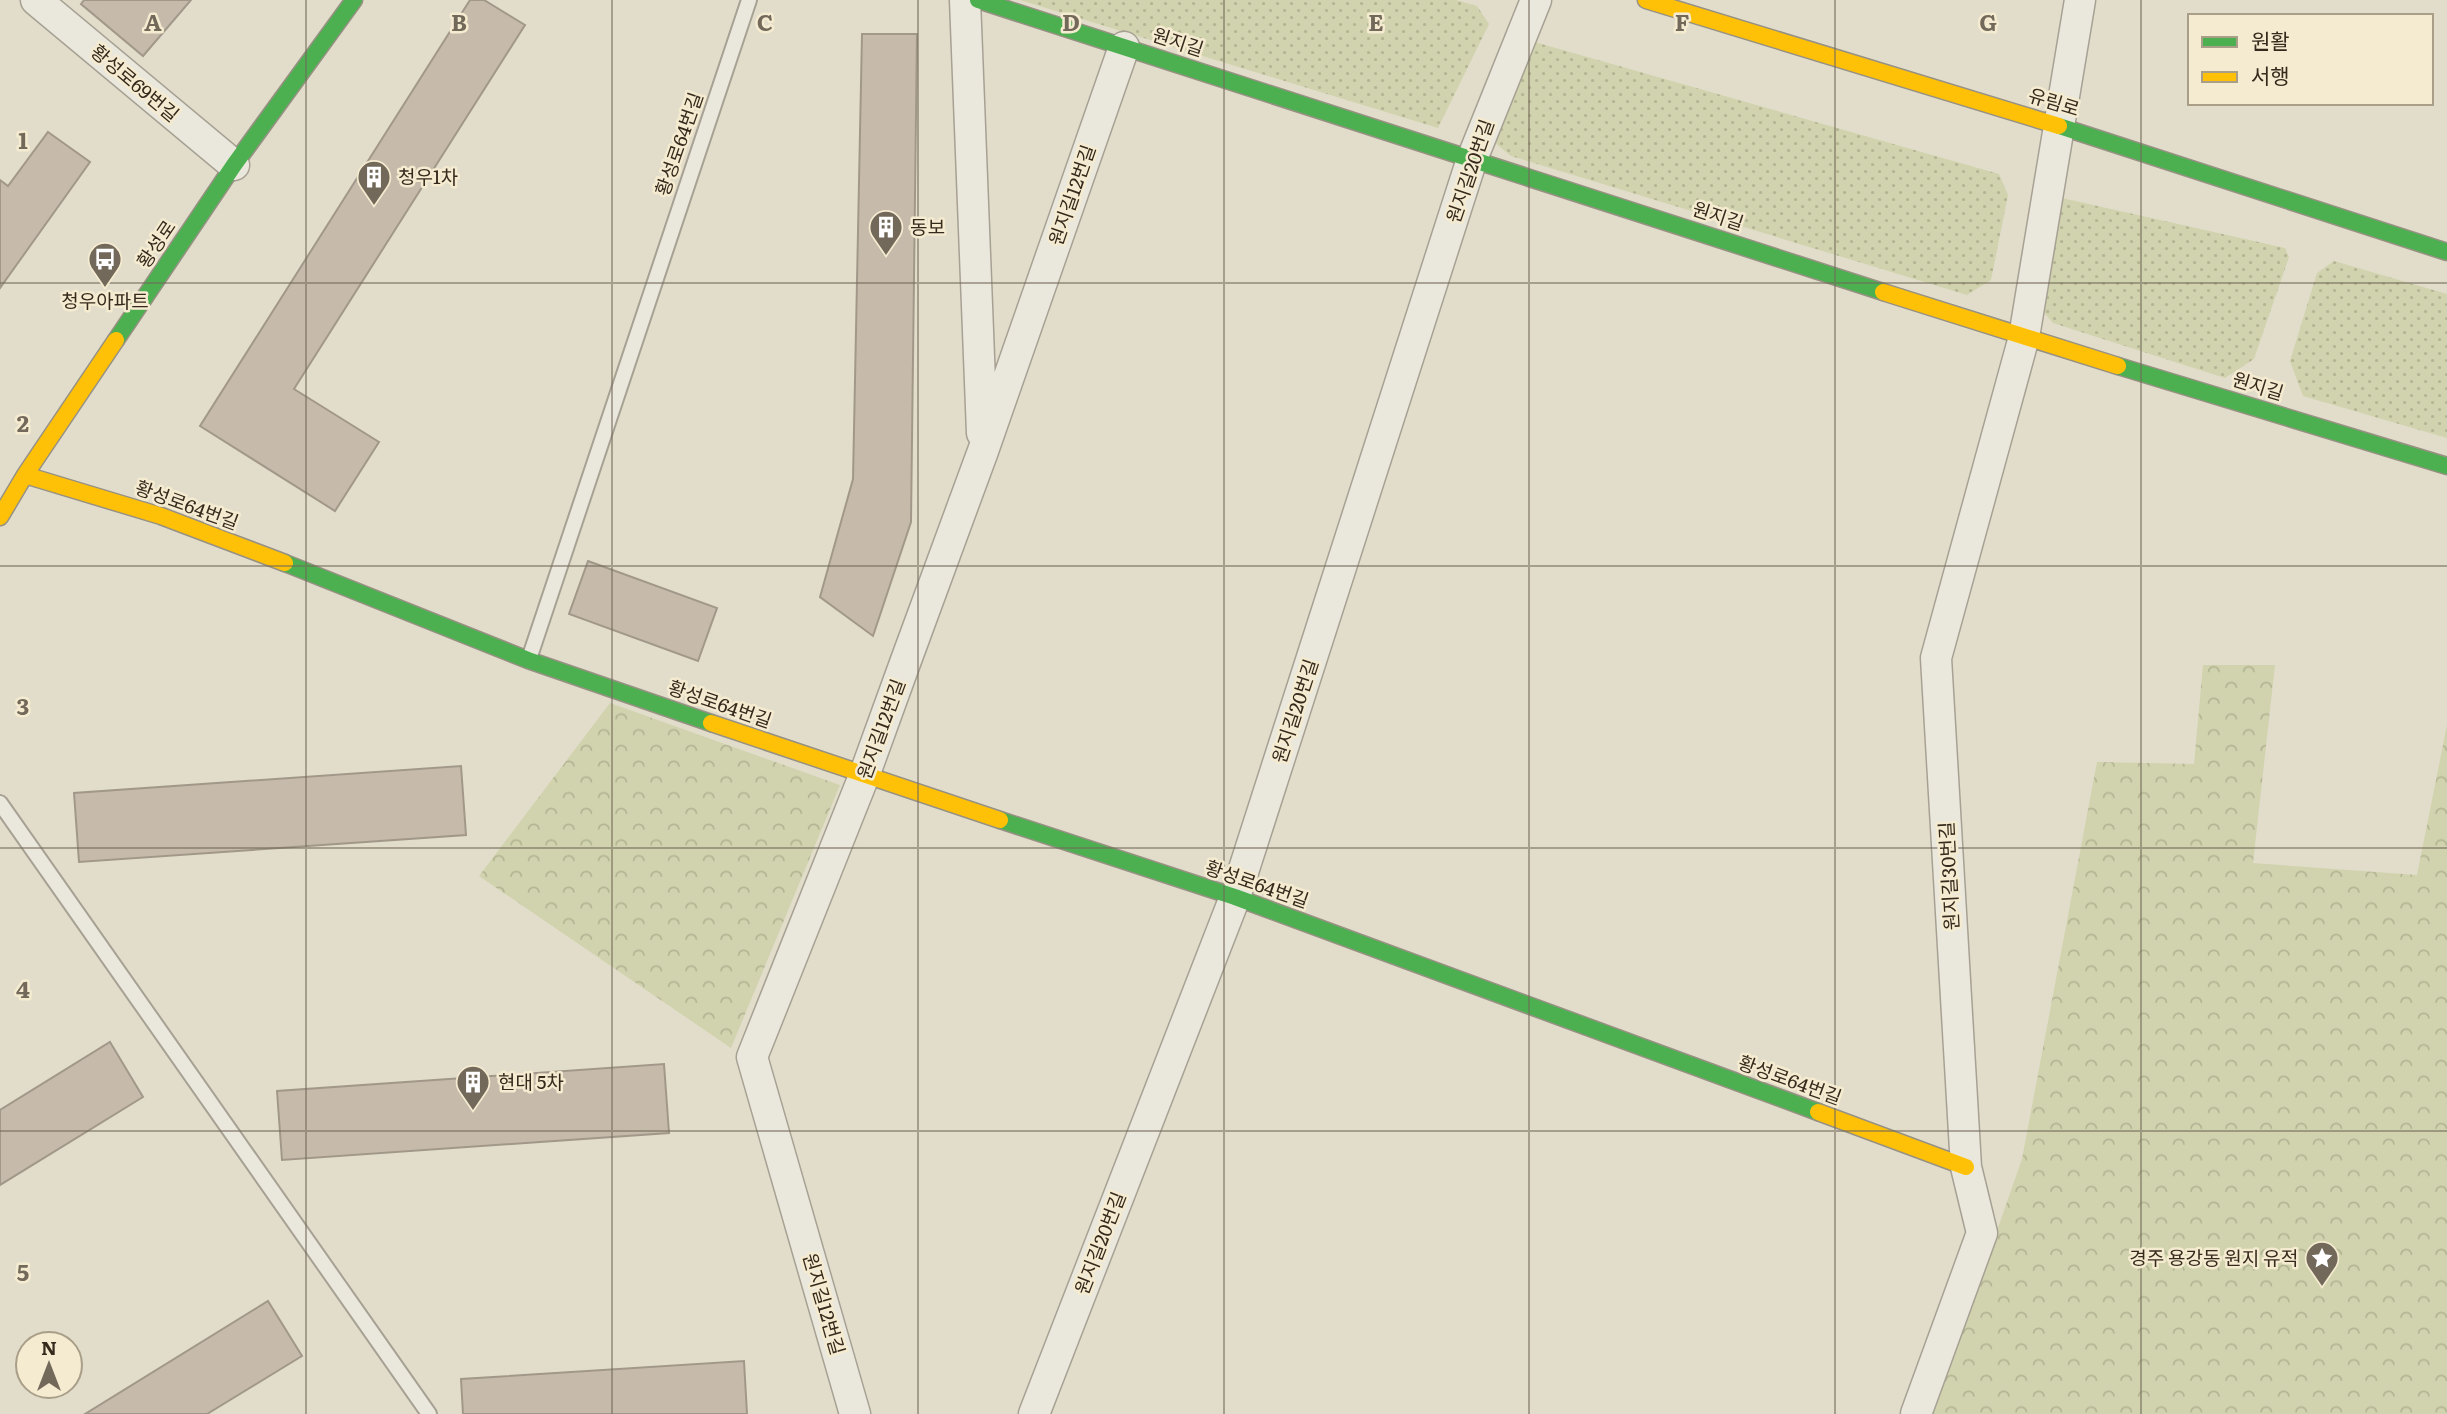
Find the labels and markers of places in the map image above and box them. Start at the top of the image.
building icon: 청우1차 [355,158,393,207]
place label: 청우1차 [398,162,458,190]
building icon: 동보 [867,208,905,257]
place label: 동보 [910,212,945,240]
bus stop icon: 청우아파트 [86,240,124,289]
place label: 청우아파트 [61,286,149,314]
building icon: 현대 5차 [454,1063,492,1112]
place label: 현대 5차 [498,1067,564,1095]
place icon: 경주 용강동 원지 유적 [2303,1239,2341,1288]
place label: 경주 용강동 원지 유적 [2129,1243,2298,1271]

